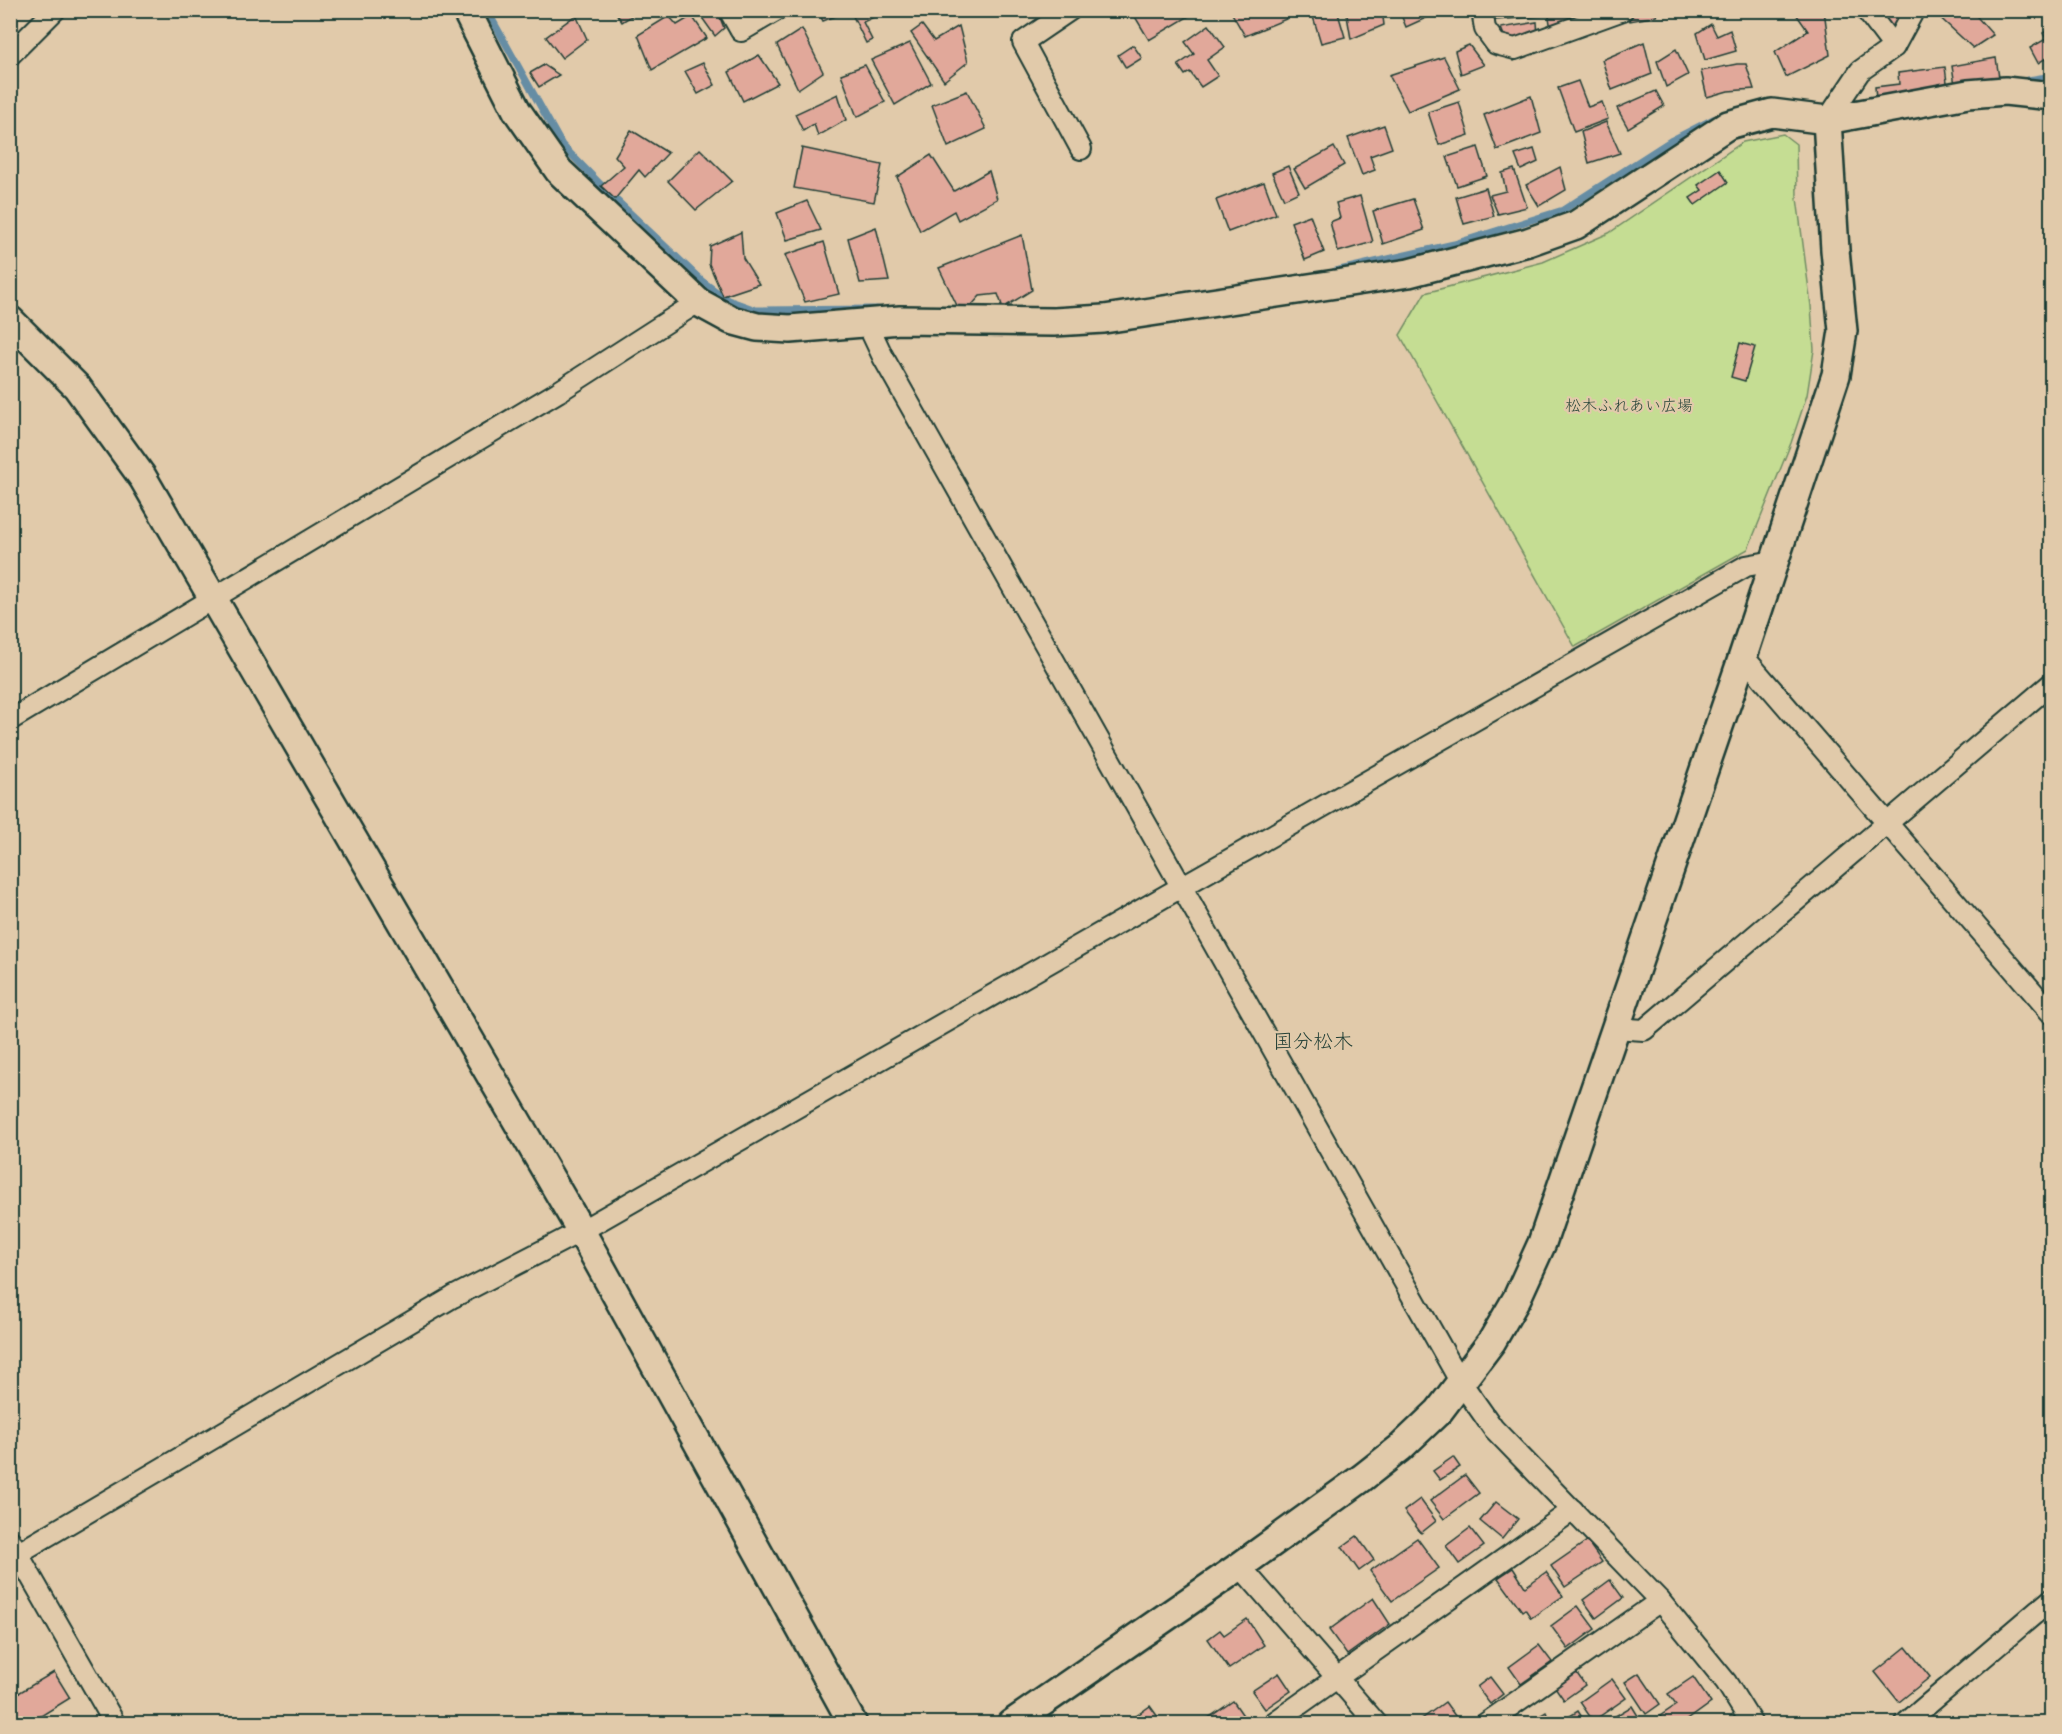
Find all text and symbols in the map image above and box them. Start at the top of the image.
park label: 松木ふれあい広場 [1565,395,1693,415]
district label: 国分松木 [1273,1028,1353,1053]

